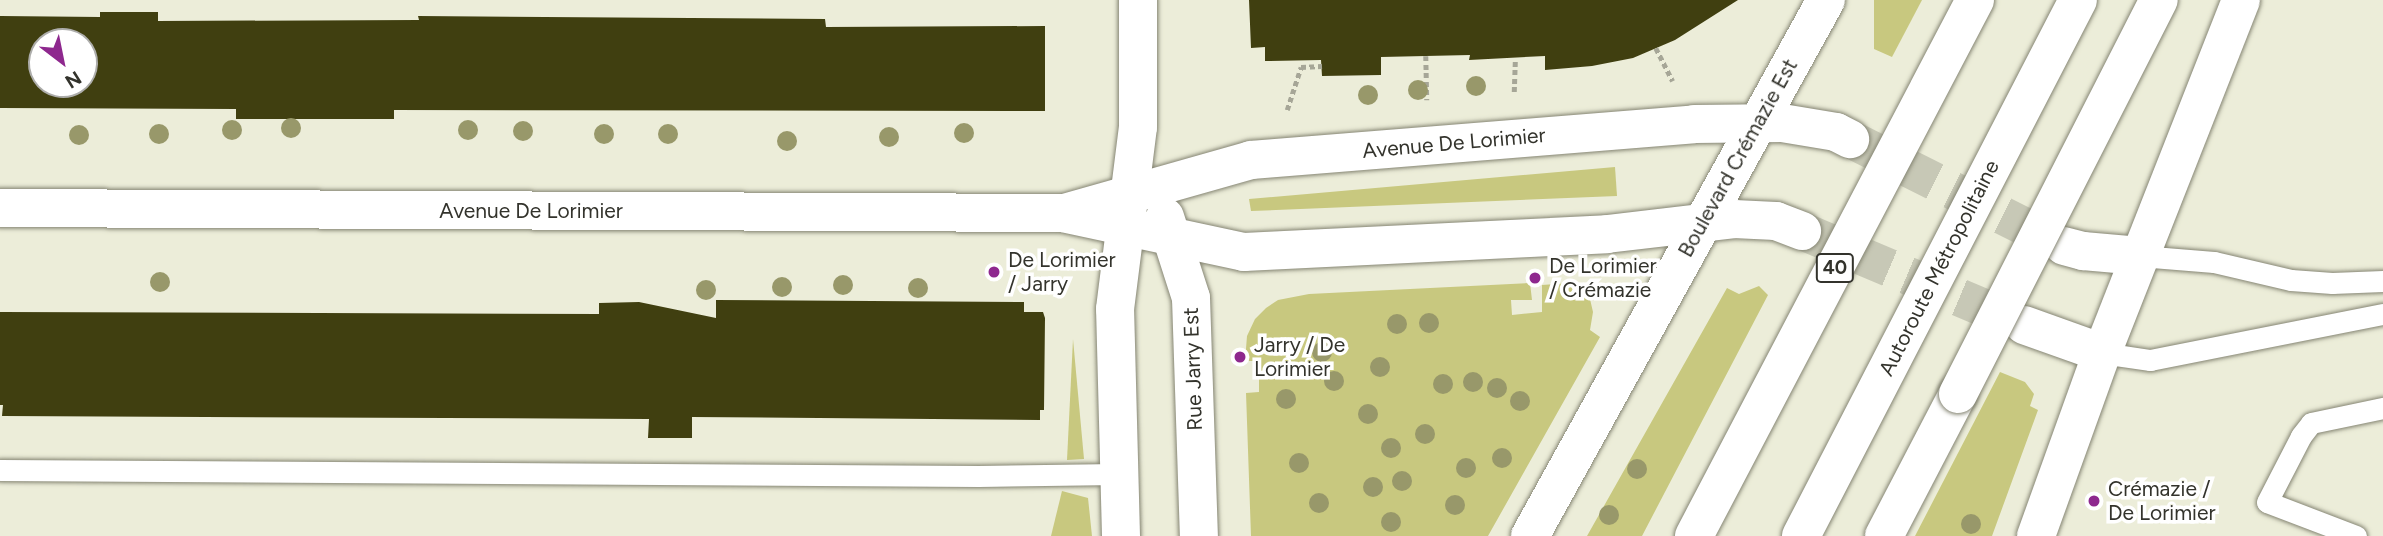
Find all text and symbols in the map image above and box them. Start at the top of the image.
north arrow [28,28,98,98]
street label: Boulevard Crémazie Est [1673,54,1803,262]
text: N [61,66,86,93]
street label: Avenue De Lorimier [1361,122,1547,164]
street label: Autoroute Métropolitaine [1874,156,2004,380]
street label: Avenue De Lorimier [439,198,623,224]
place label: De Lorimier / Jarry [1008,247,1115,297]
road number: 40 [1816,252,1854,284]
place label: De Lorimier / Crémazie [1549,253,1656,303]
marker: De Lorimier / Jarry [986,264,1002,280]
marker: De Lorimier / Crémazie [1527,270,1543,286]
street label: Rue Jarry Est [1178,307,1208,431]
place label: Jarry / De Lorimier [1254,332,1345,382]
marker: Jarry / De Lorimier [1232,349,1248,365]
place label: Crémazie / De Lorimier [2108,476,2215,526]
marker: Crémazie / De Lorimier [2086,493,2102,509]

